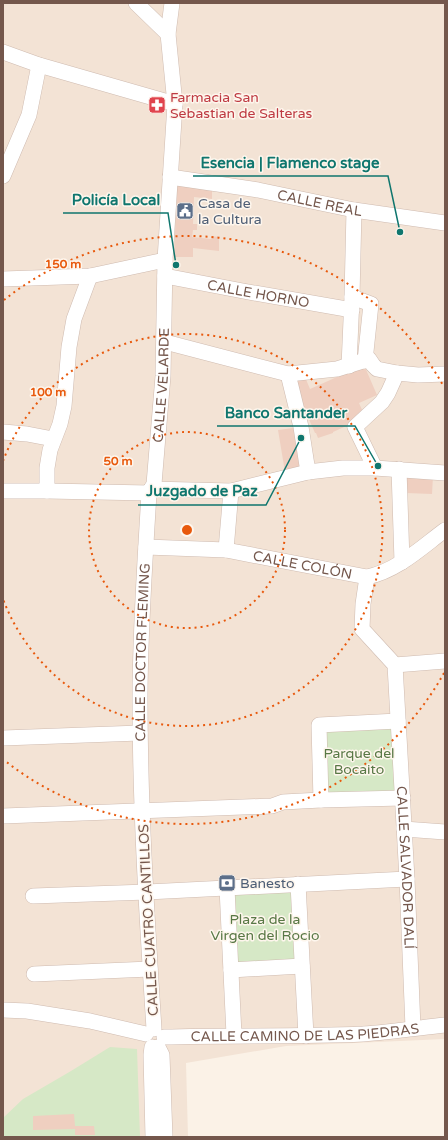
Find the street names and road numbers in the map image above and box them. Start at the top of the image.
street label: CALLE REAL [276,186,363,220]
street label: CALLE HORNO [206,276,311,311]
street label: CALLE VELARDE [149,327,173,443]
street label: CALLE COLÓN [252,547,353,583]
street label: CALLE DOCTOR FLEMING [132,563,154,742]
street label: CALLE SALVADOR DALÍ [393,786,418,949]
street label: CALLE CUATRO CANTILLOS [135,823,162,1016]
street label: CALLE CAMINO DE LAS PIEDRAS [191,1020,420,1045]

